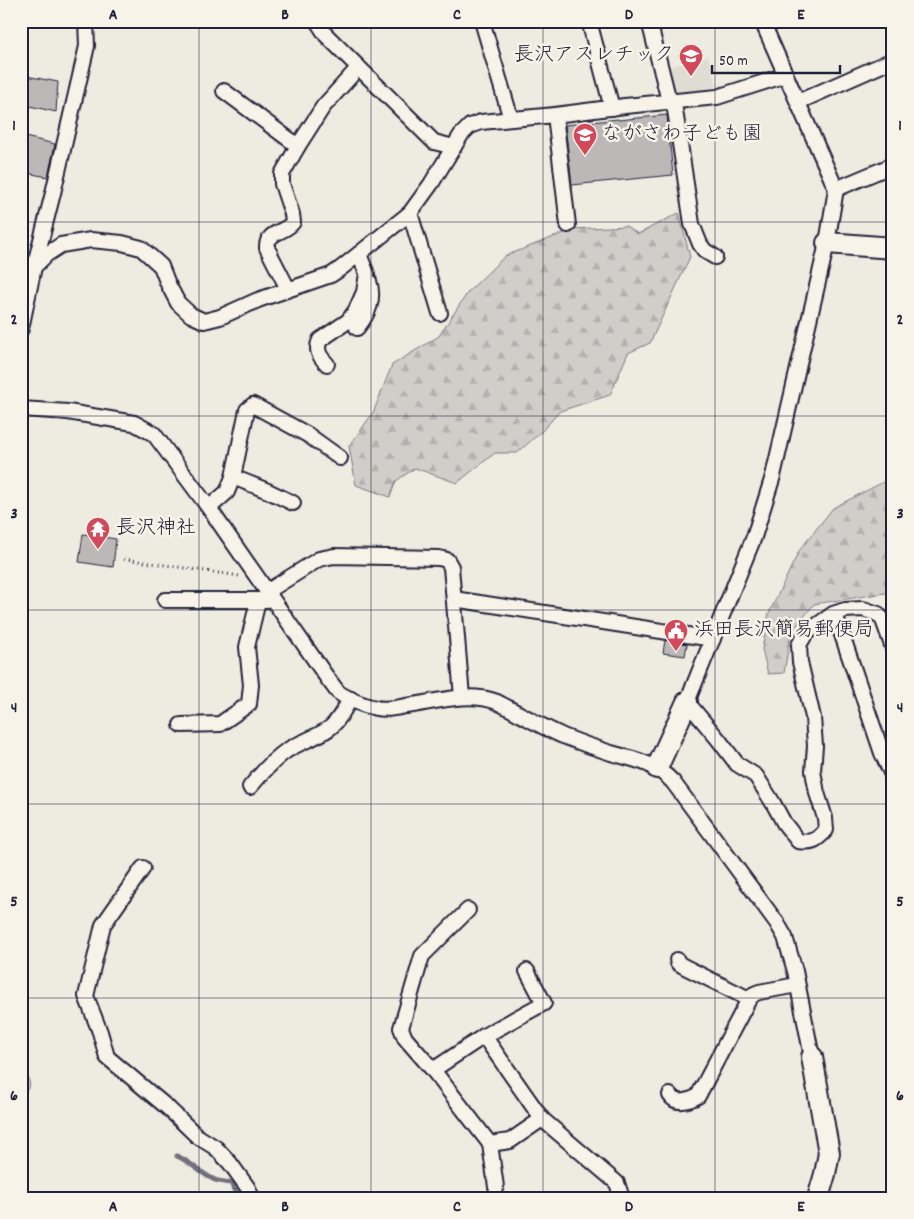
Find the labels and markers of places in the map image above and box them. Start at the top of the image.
place label: 長沢アスレチック [514,42,674,70]
school or university icon: 長沢アスレチック [678,43,704,77]
place label: ながさわ子ども園 [602,121,762,149]
school or university icon: ながさわ子ども園 [572,122,598,156]
place label: 長沢神社 [116,515,196,543]
temple icon: 長沢神社 [85,516,111,550]
place label: 浜田長沢簡易郵便局 [694,617,874,645]
public building icon: 浜田長沢簡易郵便局 [663,618,689,652]

